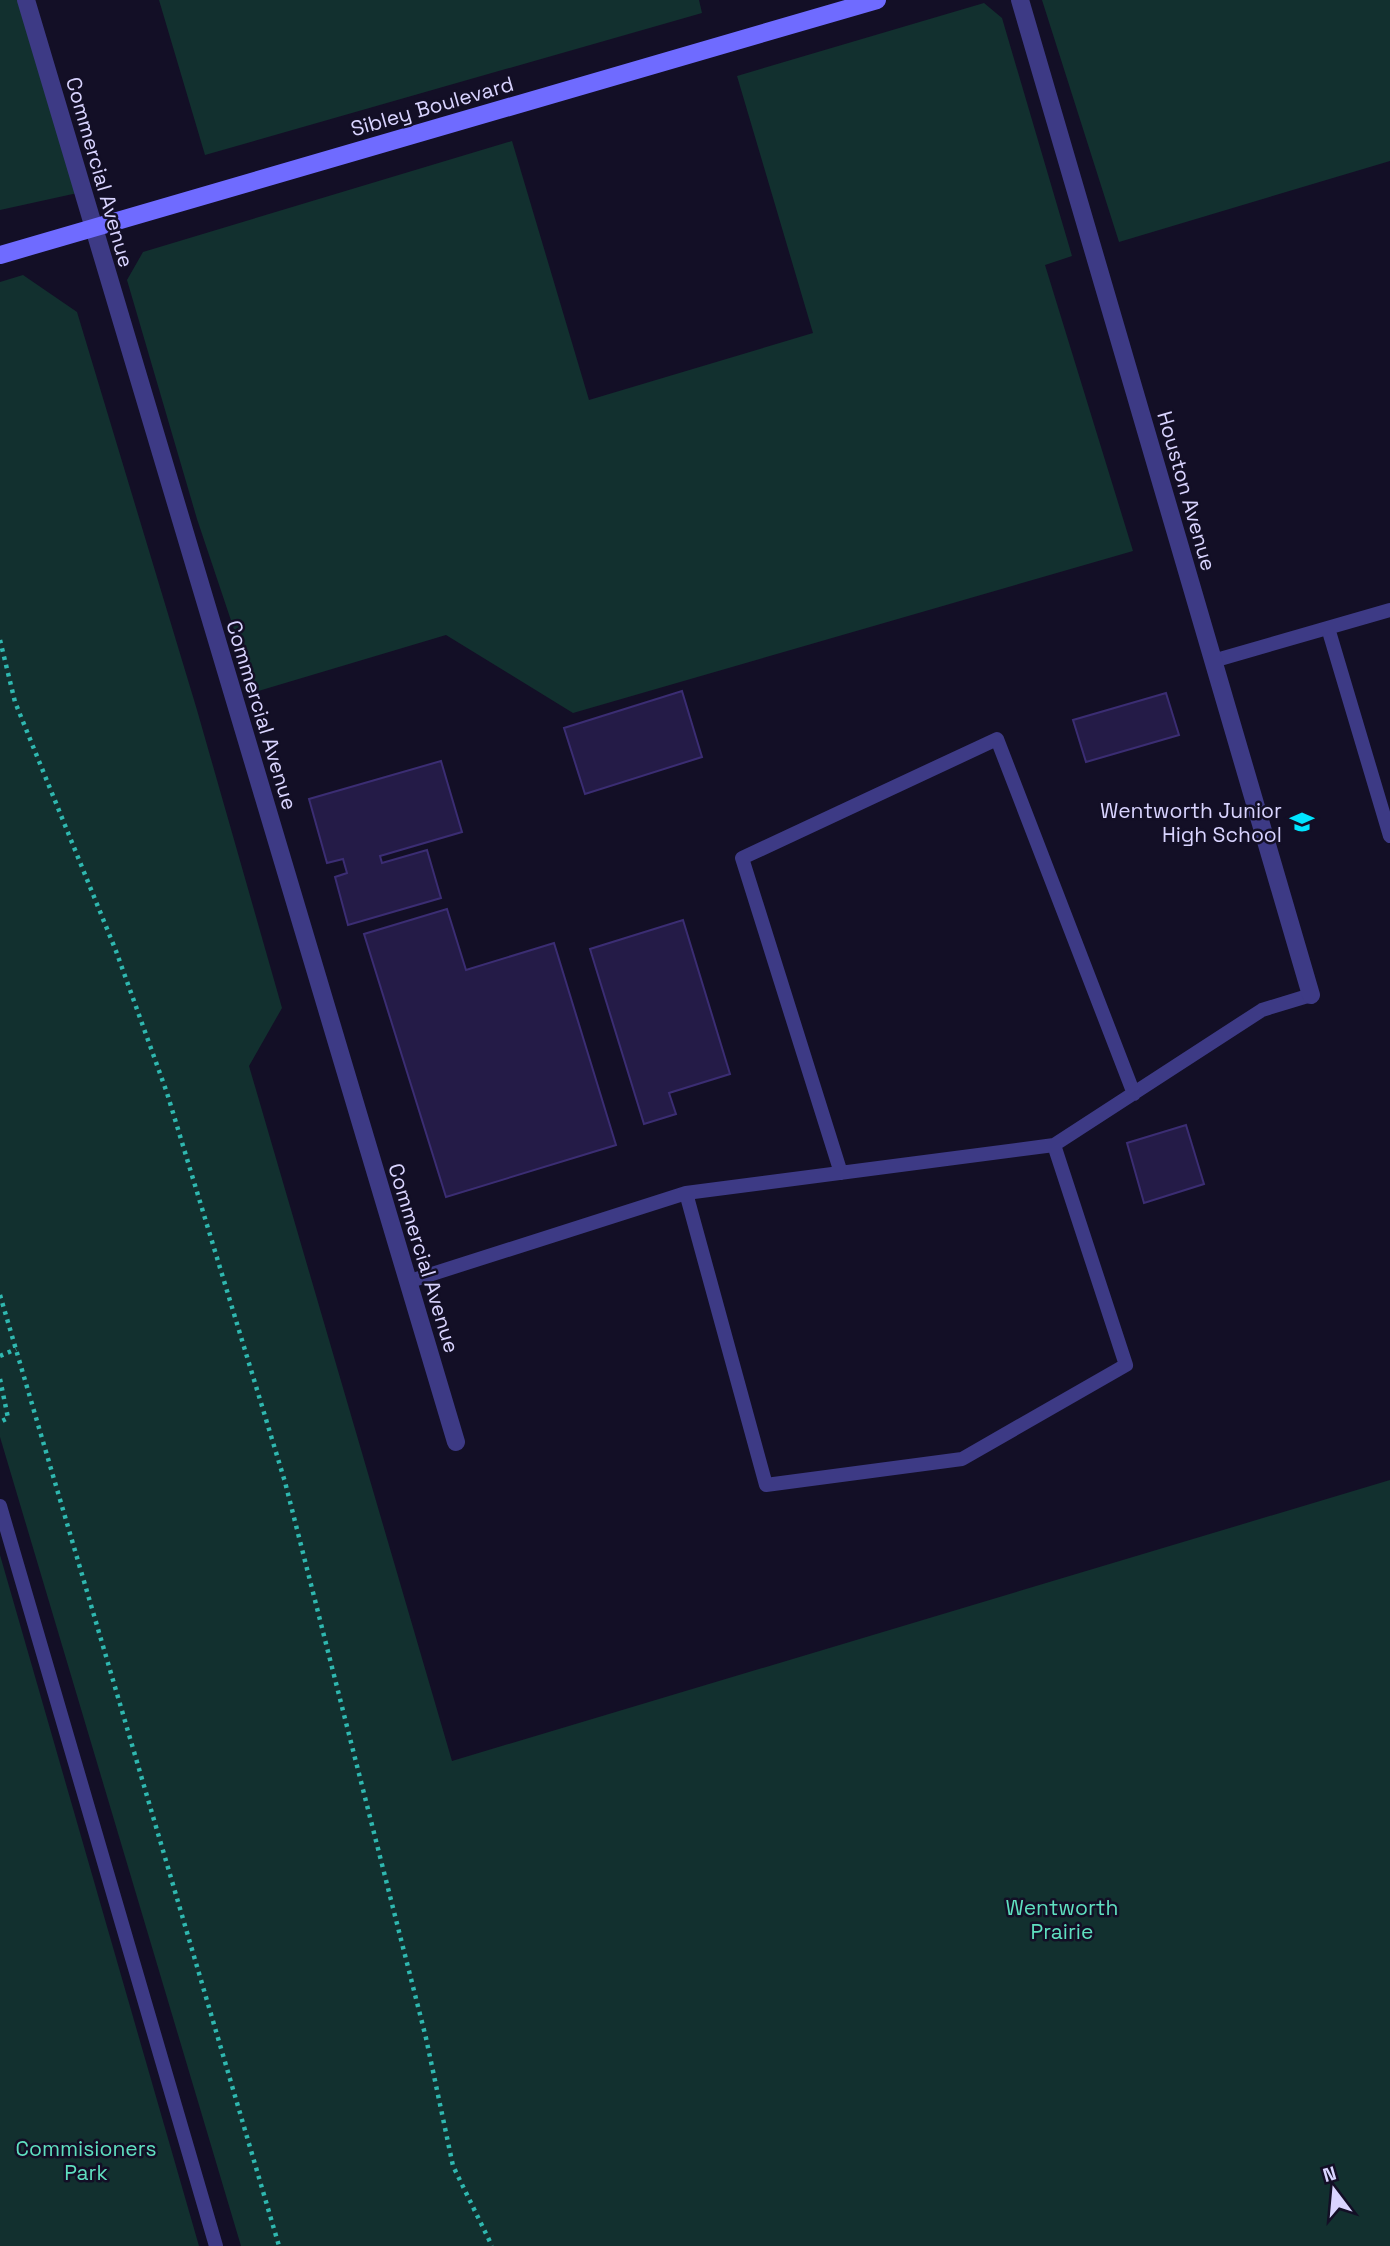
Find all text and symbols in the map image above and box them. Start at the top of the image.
street label: Sibley Boulevard [347,70,517,142]
street label: Commercial Avenue [60,74,140,270]
street label: Houston Avenue [1151,408,1223,574]
street label: Commercial Avenue [220,617,304,813]
place label: Wentworth Junior High School [1100,797,1282,848]
school or university icon: Wentworth Junior High School [1288,808,1316,836]
street label: Commercial Avenue [382,1160,466,1356]
park label: Wentworth Prairie [1006,1894,1118,1945]
park label: Commisioners Park [16,2135,157,2186]
north arrow [1299,2155,1369,2225]
text: N [1320,2160,1339,2188]

